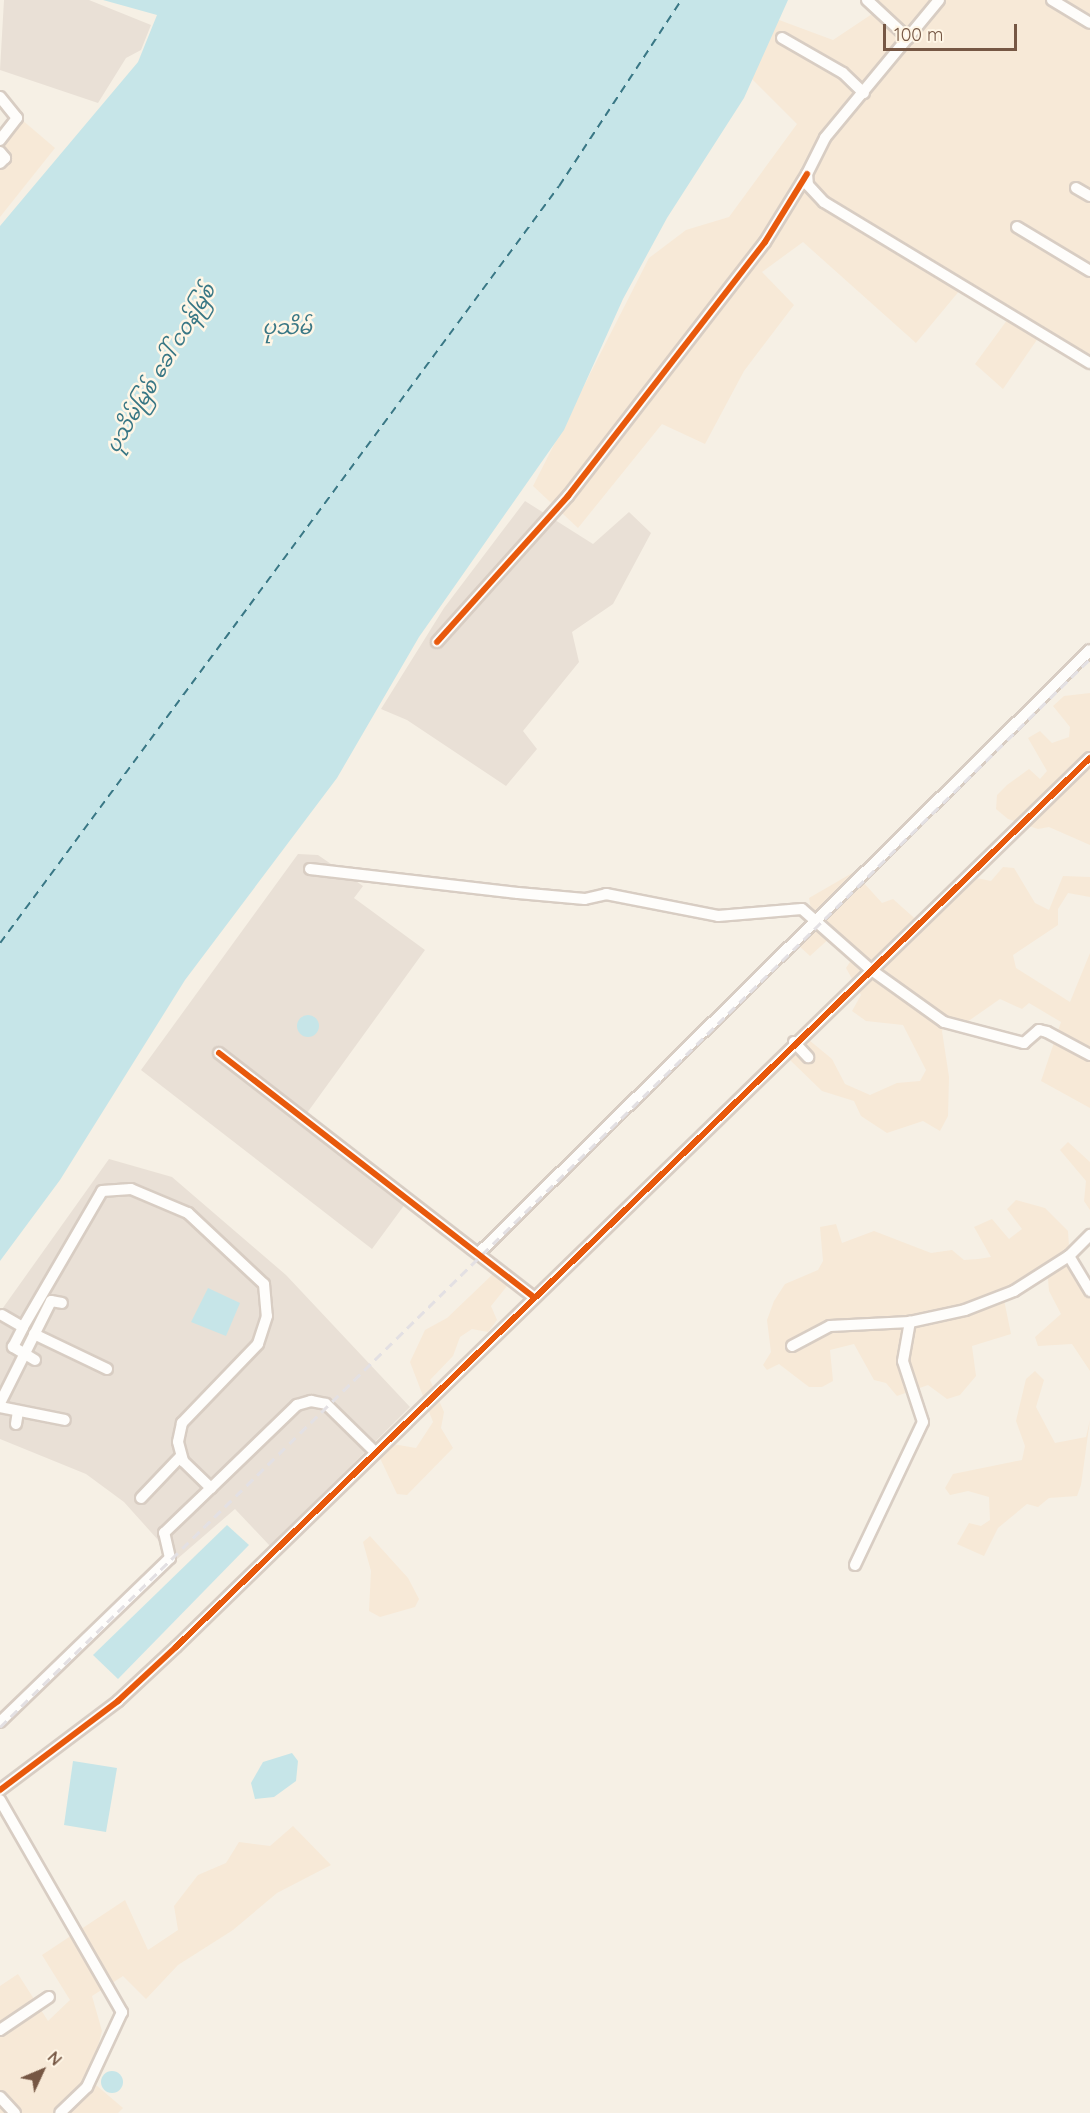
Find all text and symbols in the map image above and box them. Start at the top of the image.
scale bar [886,12,1020,50]
text: 100 m [894,23,943,46]
water label: ပုသိမ်မြစ် ခေါ် ငဝန်မြစ် [100,279,220,457]
water label: ပုသိမ် [262,314,312,338]
north arrow [12,2041,72,2101]
text: N [44,2047,66,2070]

